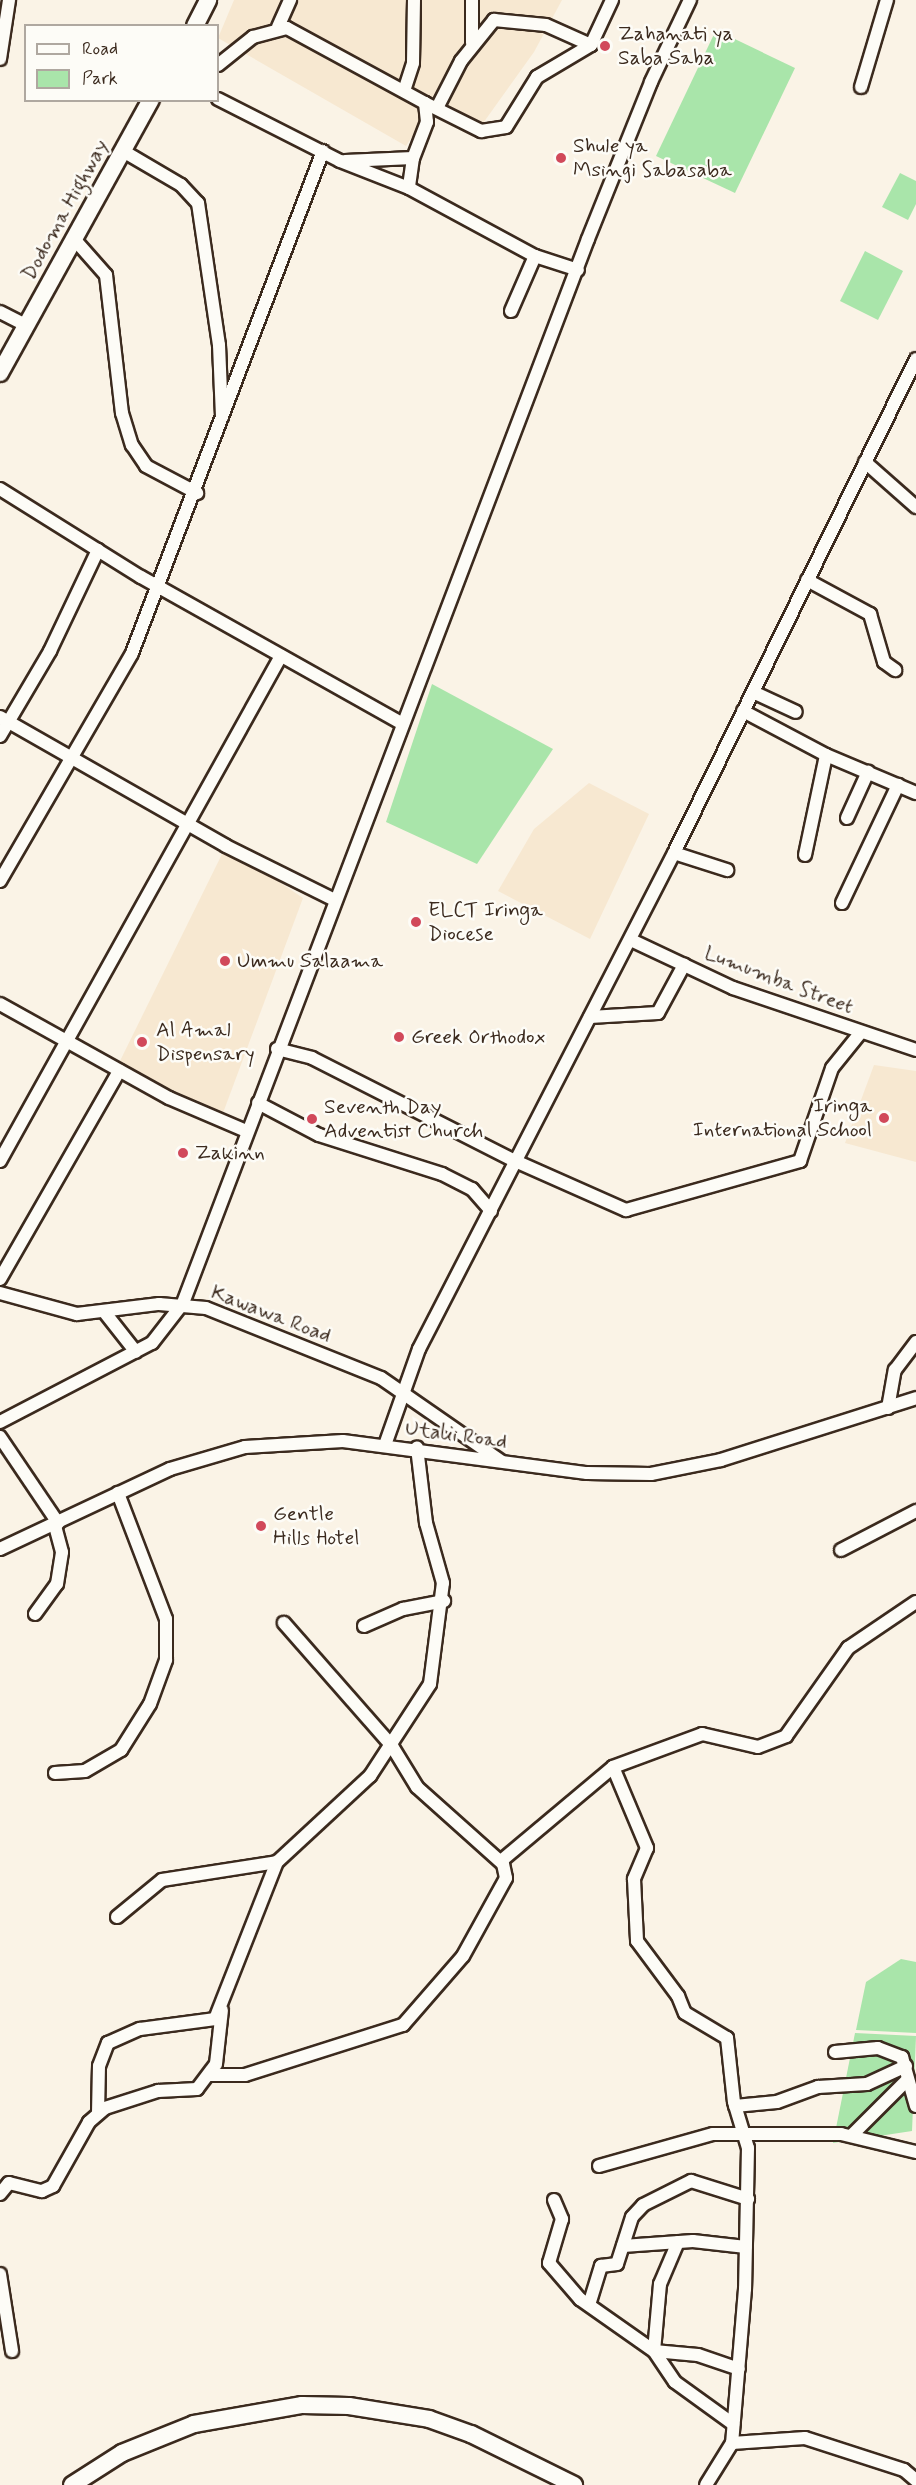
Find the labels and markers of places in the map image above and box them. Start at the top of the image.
place label: Zahanati ya Saba Saba [618,21,733,71]
marker: Zahanati ya Saba Saba [596,37,614,55]
place label: Shule ya Msingi Sabasaba [573,133,729,183]
marker: Shule ya Msingi Sabasaba [554,151,568,165]
place label: ELCT Iringa Diocese [428,897,543,947]
marker: ELCT Iringa Diocese [409,915,423,929]
place label: Ummu Salaama [237,948,384,974]
marker: Ummu Salaama [218,954,232,968]
place label: Al Amal Dispensary [156,1017,255,1067]
place label: Greek Orthodox [411,1024,547,1050]
marker: Greek Orthodox [392,1030,406,1044]
marker: Al Amal Dispensary [133,1033,151,1051]
place label: Iringa International School [693,1093,872,1143]
place label: Seventh Day Adventist Church [324,1094,483,1144]
marker: Iringa International School [877,1111,891,1125]
marker: Seventh Day Adventist Church [305,1112,319,1126]
place label: Zakinn [195,1140,265,1166]
marker: Zakinn [176,1146,190,1160]
place label: Gentle Hills Hotel [273,1501,358,1551]
marker: Gentle Hills Hotel [254,1519,268,1533]

